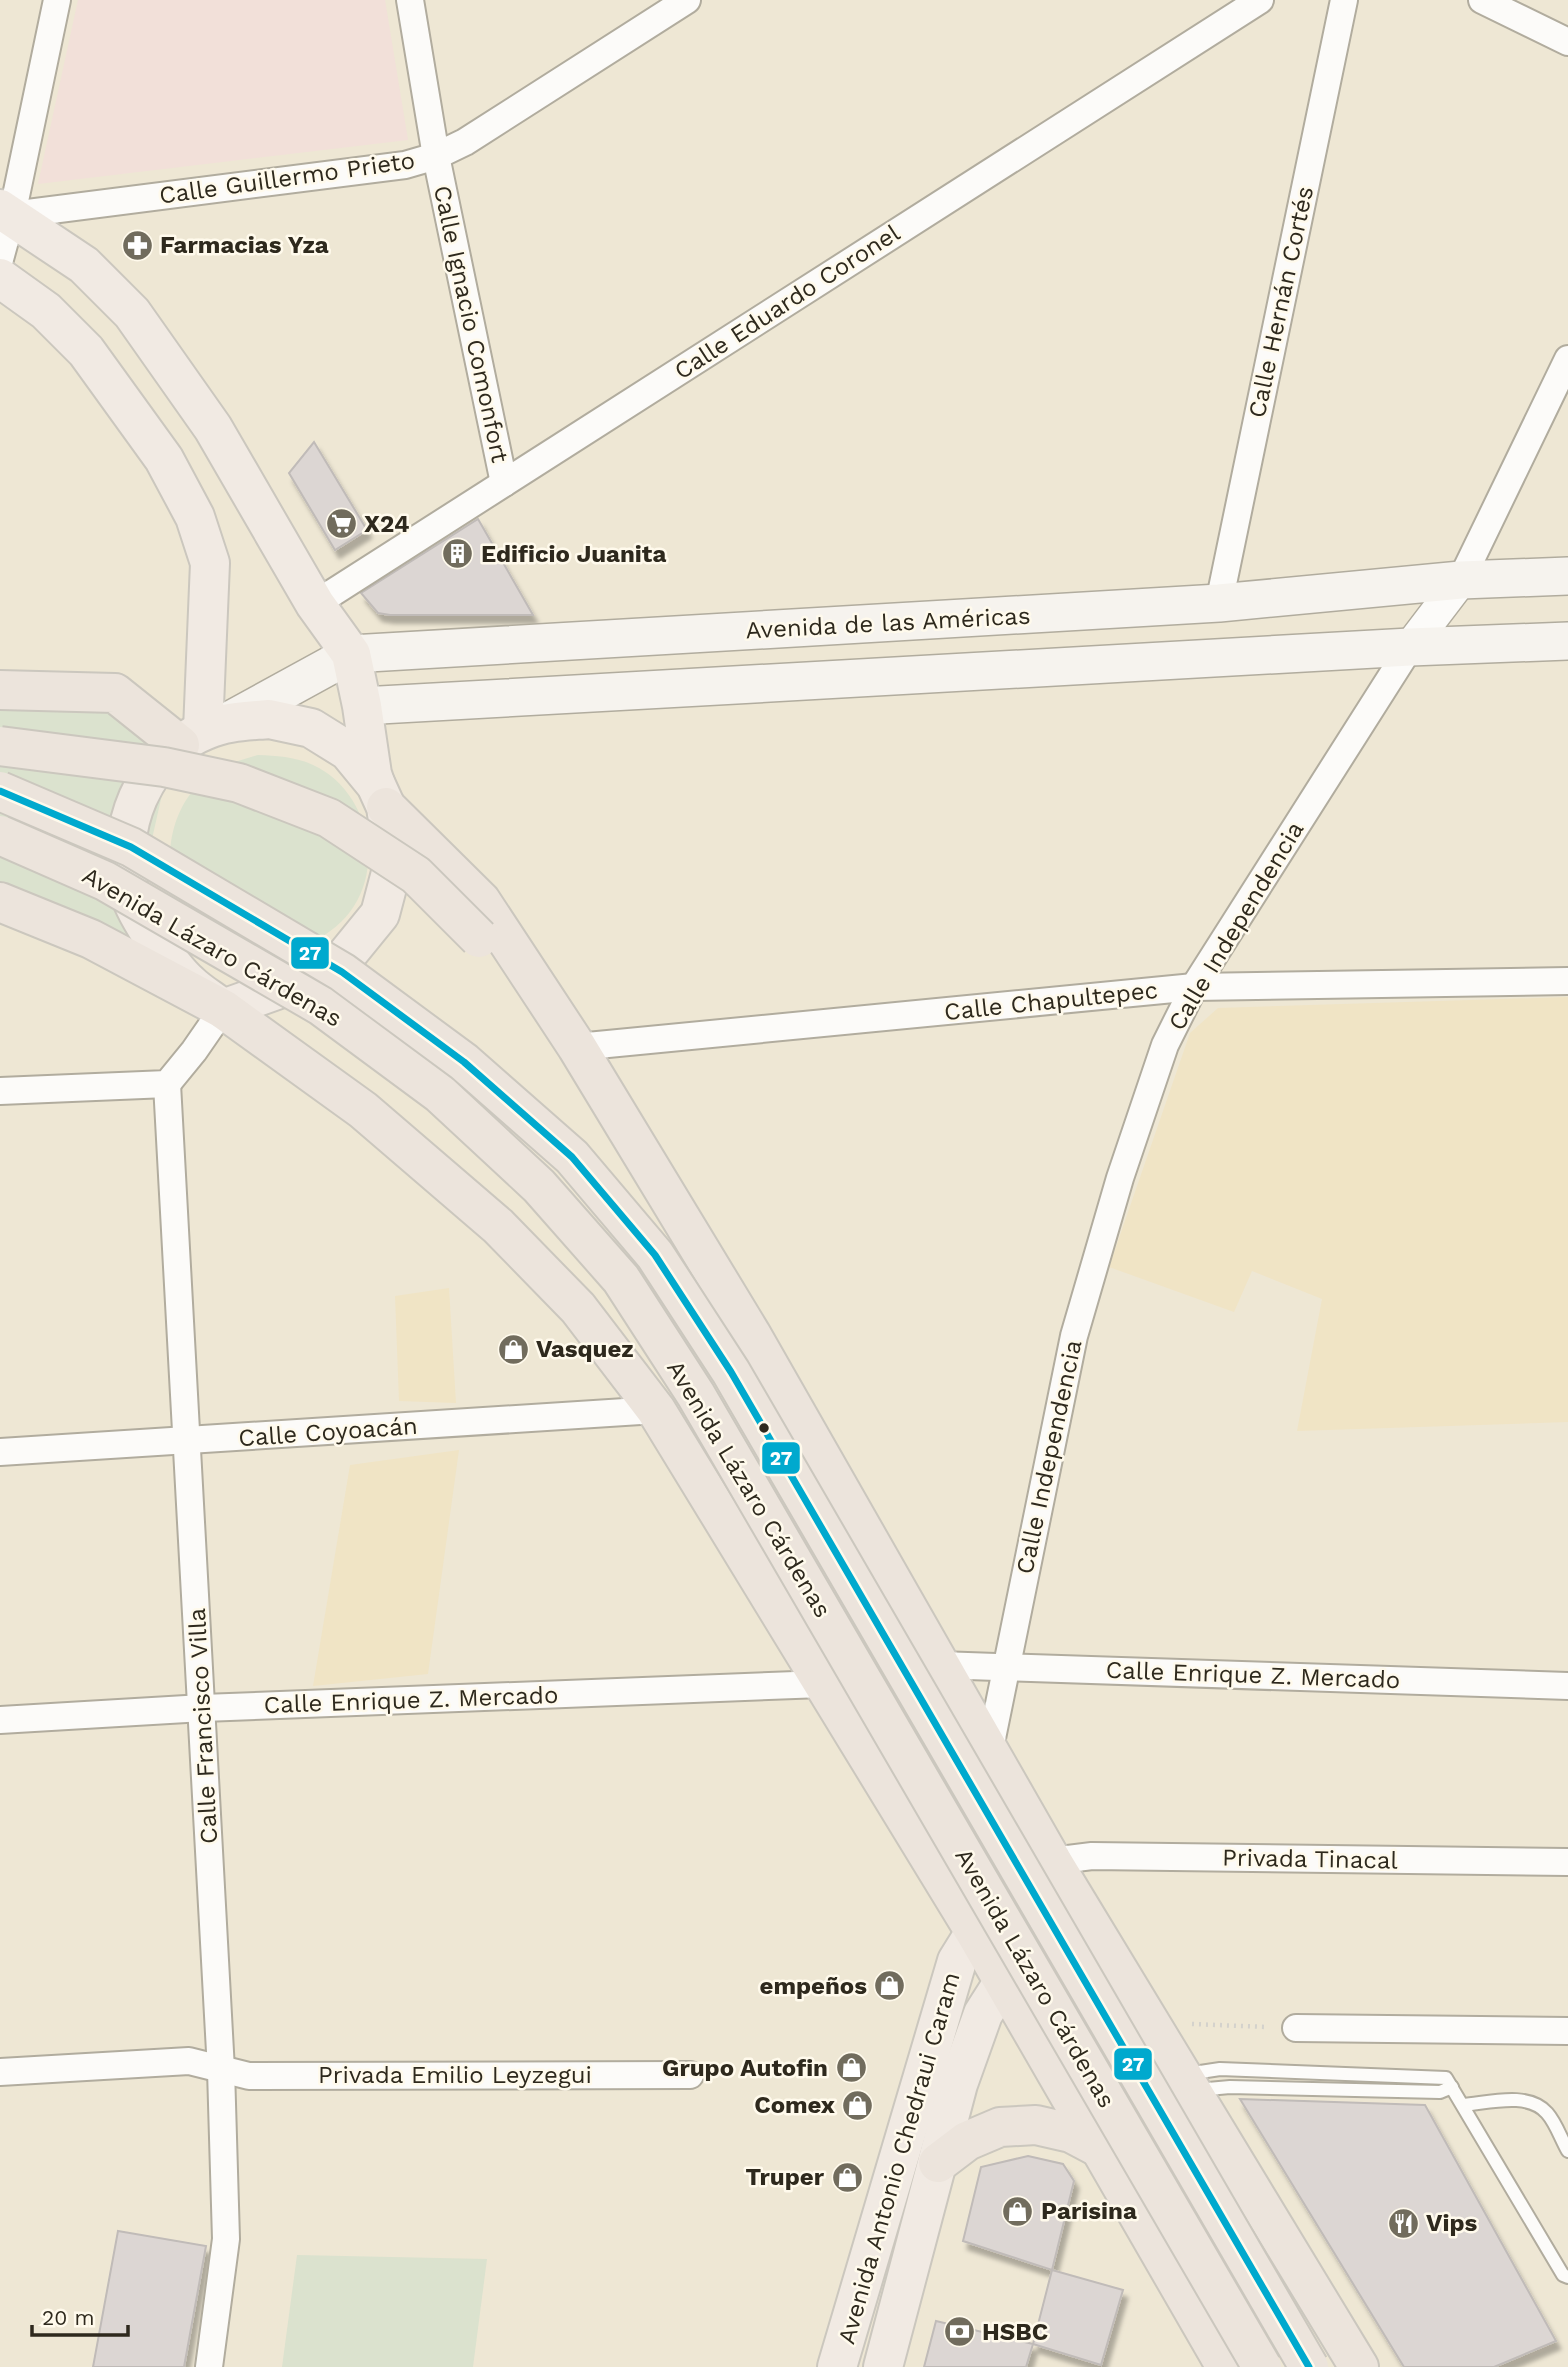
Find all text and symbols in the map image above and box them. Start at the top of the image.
street label: Calle Guillermo Prieto [157,146,417,210]
street label: Calle Ignacio Comonfort [428,183,514,465]
street label: Calle Hernán Cortés [1243,184,1319,420]
street label: Calle Eduardo Coronel [669,218,905,385]
pharmacy icon: Farmacias Yza [120,228,154,262]
place label: Farmacias Yza [160,231,329,259]
supermarket icon: X24 [324,507,358,541]
place label: X24 [364,510,409,538]
building icon: Edificio Juanita [441,537,475,571]
place label: Edificio Juanita [481,540,666,568]
street label: Avenida de las Américas [745,602,1031,644]
street label: Calle Independencia [1163,817,1309,1035]
street label: Avenida Lázaro Cárdenas [77,861,347,1033]
line badge: 27 [290,936,330,970]
text: 27 [299,942,321,965]
street label: Calle Chapultepec [943,976,1159,1026]
shop icon: Vasquez [496,1332,530,1366]
place label: Vasquez [536,1335,634,1363]
street label: Calle Independencia [1011,1337,1087,1577]
street label: Avenida Lázaro Cárdenas [661,1356,837,1622]
street label: Calle Coyoacán [237,1412,419,1452]
unlabelled marker [757,1421,771,1435]
line badge: 27 [761,1441,801,1475]
text: 27 [770,1447,792,1470]
street label: Calle Francisco Villa [183,1607,223,1845]
street label: Calle Enrique Z. Mercado [1105,1656,1401,1694]
street label: Calle Enrique Z. Mercado [263,1681,559,1719]
street label: Avenida Lázaro Cárdenas [949,1843,1121,2113]
street label: Privada Tinacal [1222,1843,1399,1875]
street label: Avenida Antonio Chedraui Caram [832,1969,966,2347]
shop icon: empeños [873,1969,907,2003]
place label: empeños [760,1972,867,2000]
line badge: 27 [1113,2047,1153,2081]
shop icon: Grupo Autofin [834,2051,868,2085]
text: 27 [1122,2053,1144,2076]
place label: Grupo Autofin [662,2054,828,2082]
street label: Privada Emilio Leyzegui [318,2061,592,2089]
shop icon: Comex [841,2088,875,2122]
place label: Comex [754,2091,835,2119]
shop icon: Truper [830,2160,864,2194]
place label: Truper [745,2163,825,2191]
shop icon: Parisina [1001,2194,1035,2228]
place label: Parisina [1041,2197,1137,2225]
restaurant icon: Vips [1386,2206,1420,2240]
place label: Vips [1426,2209,1477,2237]
scale bar [32,2294,128,2338]
text: 20 m [42,2305,94,2330]
bank icon: HSBC [942,2315,976,2349]
place label: HSBC [982,2318,1048,2346]

